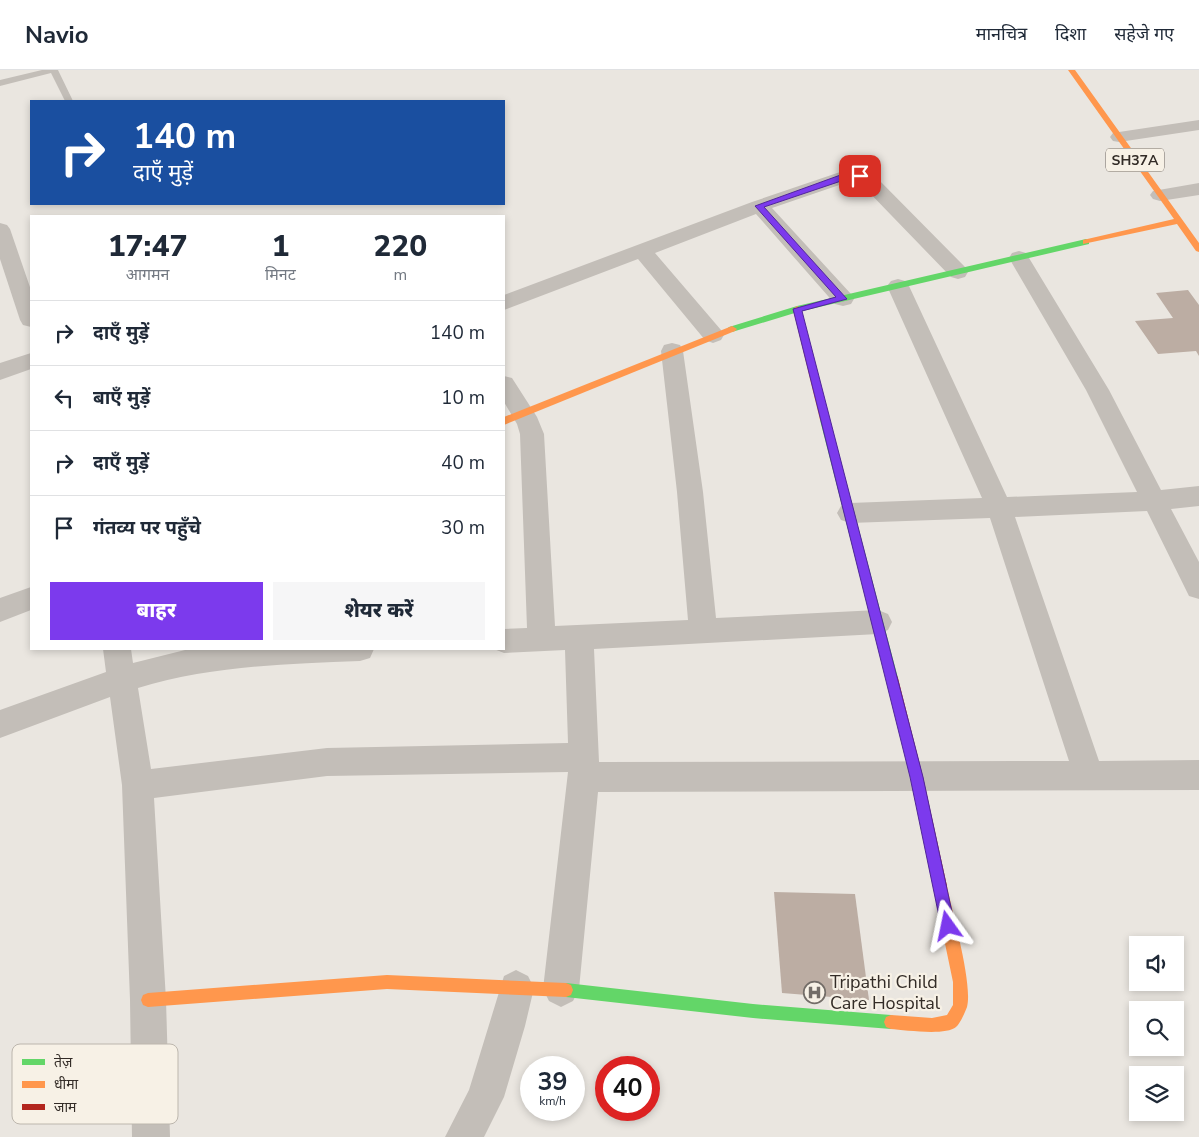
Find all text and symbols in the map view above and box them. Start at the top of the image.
text: Navio [25,19,89,51]
text: मानचित्र [976,22,1027,46]
text: दिशा [1055,22,1086,46]
text: सहेजे गए [1114,22,1174,46]
text: 140 m [133,113,236,160]
icon: right [50,120,115,185]
road number: SH37A [1106,148,1164,172]
pin [839,155,881,197]
text: दाएँ मुड़ें [133,158,193,188]
icon: arrive [846,162,874,190]
text: 17:47 [108,226,187,267]
text: 1 [271,226,289,267]
text: 220 [373,226,427,267]
text: आगमन [126,264,169,286]
text: मिनट [265,264,296,286]
text: m [393,264,407,286]
icon: right [50,319,78,347]
text: दाएँ मुड़ें [93,320,149,346]
text: 140 m [430,320,485,346]
icon: left [50,384,78,412]
text: बाएँ मुड़ें [93,385,150,411]
text: 10 m [441,385,485,411]
icon: right [50,449,78,477]
text: दाएँ मुड़ें [93,450,149,476]
text: 40 m [441,450,485,476]
icon: arrive [50,514,78,542]
text: गंतव्य पर पहुँचे [93,515,201,541]
text: 30 m [441,515,485,541]
button: बाहर [50,582,263,640]
button: शेयर करें [273,582,485,640]
position arrow [921,899,973,951]
map controls [1129,936,1184,1121]
button: sound [1129,936,1184,991]
place label: Tripathi Child Care Hospital [830,970,941,1015]
hospital icon: Tripathi Child Care Hospital [802,980,826,1004]
button: search [1129,1001,1184,1056]
legend [12,1044,178,1124]
text: तेज़ [54,1053,73,1072]
speed limit sign: 40 [595,1056,660,1121]
text: 39 [537,1065,568,1099]
button: layers [1129,1066,1184,1121]
text: धीमा [54,1075,79,1094]
text: km/h [539,1093,566,1109]
text: जाम [54,1098,77,1117]

